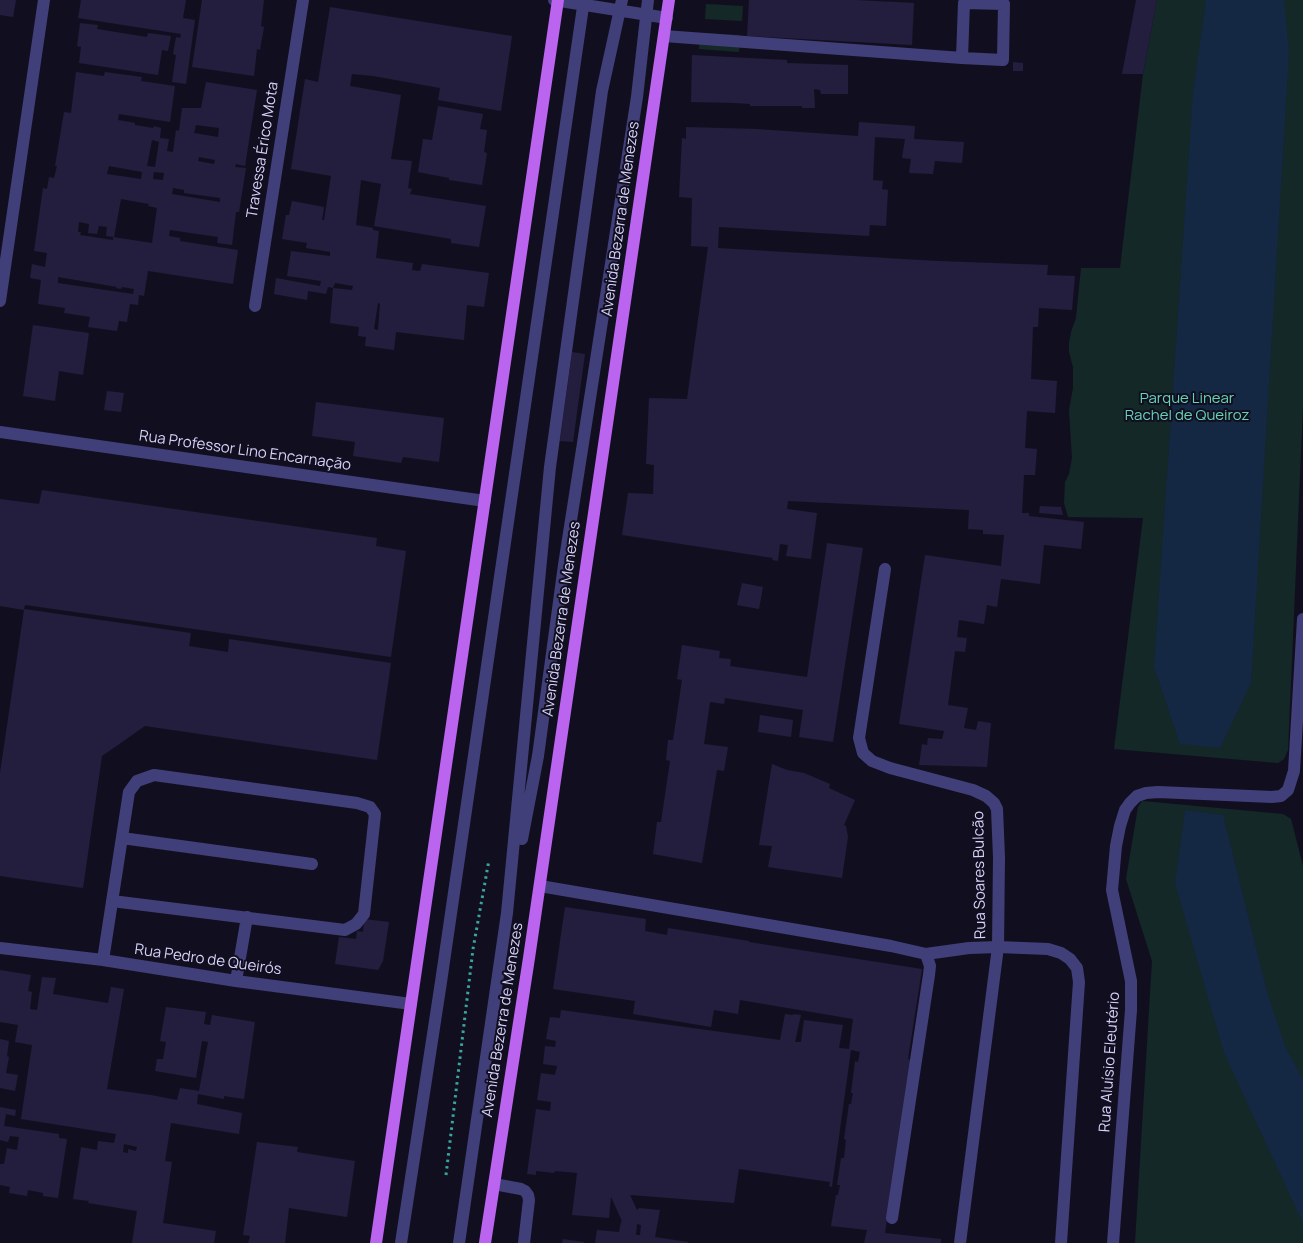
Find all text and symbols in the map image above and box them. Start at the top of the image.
street label: Travessa Érico Mota [243,81,283,219]
street label: Avenida Bezerra de Menezes [598,120,644,318]
park label: Parque Linear Rachel de Queiroz [1125,390,1249,425]
street label: Rua Professor Lino Encarnação [138,427,352,475]
street label: Avenida Bezerra de Menezes [539,520,585,718]
street label: Rua Soares Bulcão [970,811,990,939]
street label: Avenida Bezerra de Menezes [479,921,527,1119]
street label: Rua Pedro de Queirós [133,941,283,979]
street label: Rua Aluísio Eleutério [1096,991,1124,1133]

